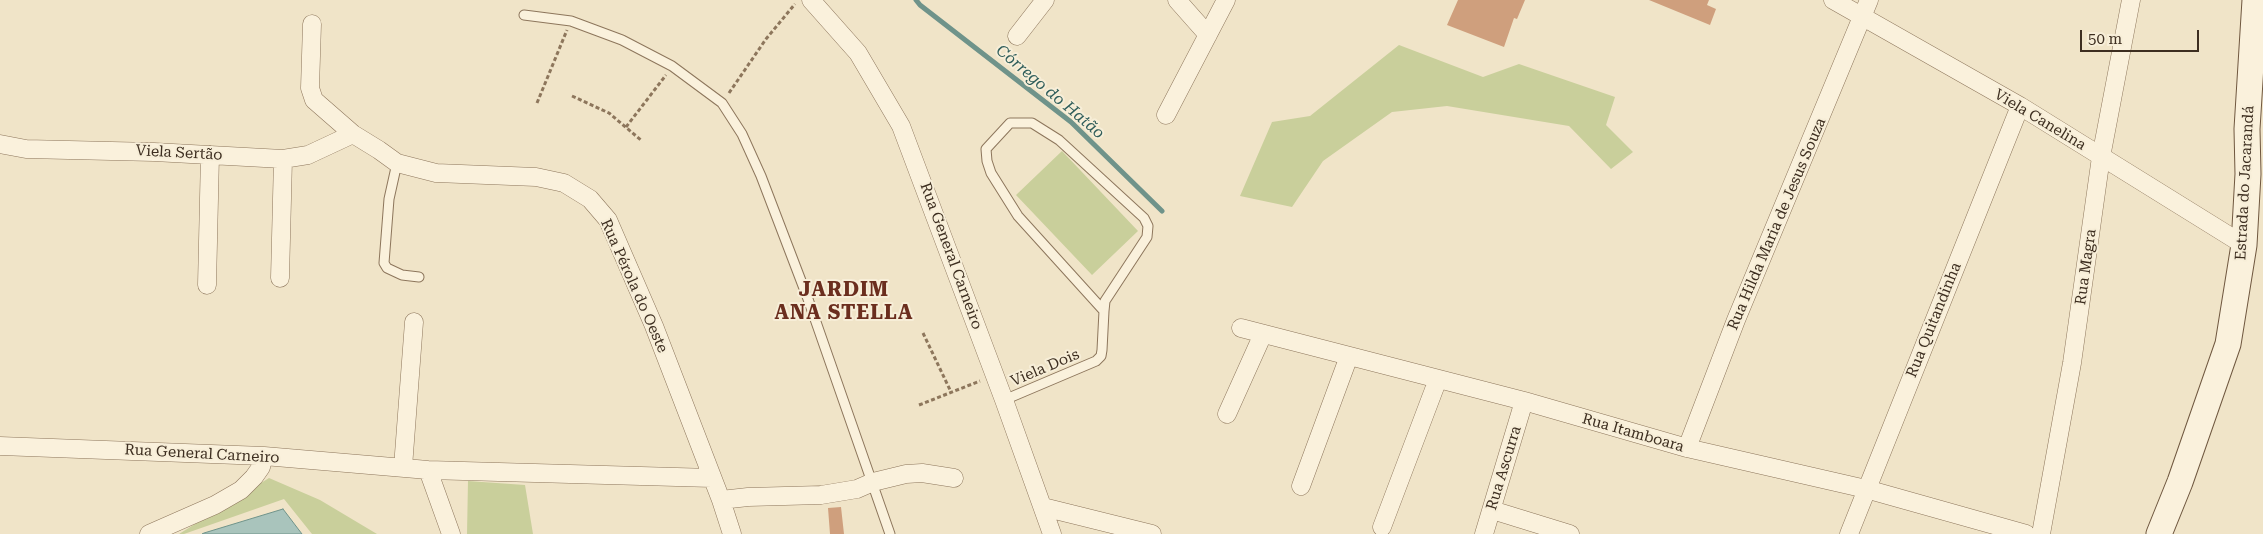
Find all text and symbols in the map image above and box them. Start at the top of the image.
scale bar [2083,20,2202,52]
text: 50 m [2088,30,2122,48]
water label: Córrego do Hatão [992,41,1108,143]
street label: Viela Canelina [1991,86,2089,154]
street label: Estrada do Jacarandá [2232,105,2258,261]
street label: Rua Hilda Maria de Jesus Souza [1724,115,1830,333]
street label: Viela Sertão [135,142,223,164]
street label: Rua General Carneiro [916,180,986,332]
street label: Rua Pérola do Oeste [596,216,672,356]
street label: Rua Magra [2072,228,2100,306]
street label: Rua Quitandinha [1903,260,1965,380]
district label: JARDIM ANA STELLA [773,278,915,325]
street label: Viela Dois [1008,345,1082,391]
street label: Rua Itamboara [1580,410,1686,456]
street label: Rua Ascurra [1483,424,1525,512]
street label: Rua General Carneiro [124,441,280,467]

